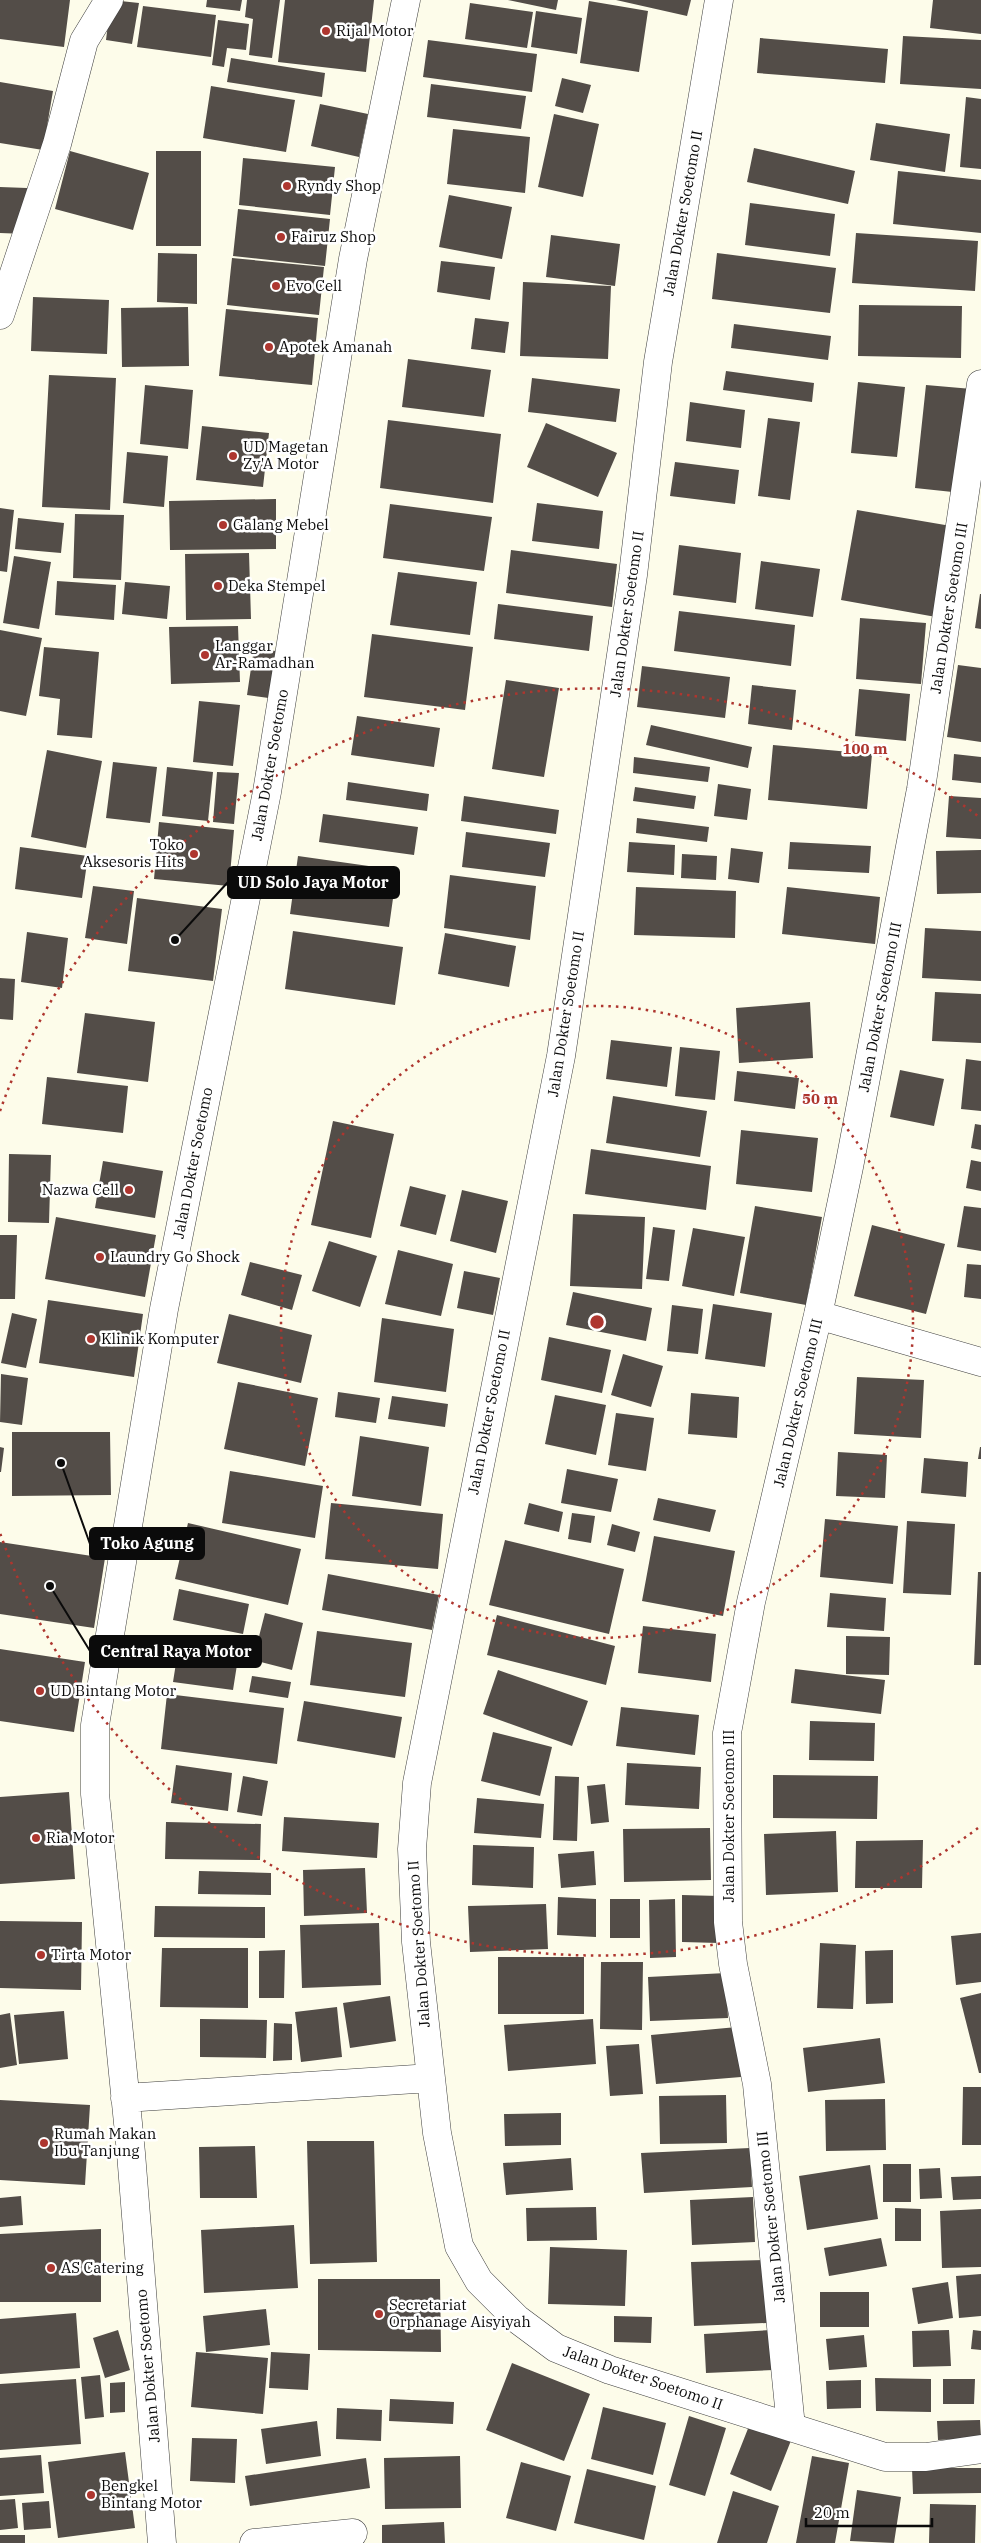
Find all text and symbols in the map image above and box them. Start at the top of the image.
place label: Rijal Motor [336,21,414,40]
marker: Rijal Motor [320,25,332,37]
street label: Jalan Dokter Soetomo II [659,129,706,297]
place label: Ryndy Shop [297,176,381,195]
marker: Ryndy Shop [281,180,293,192]
place label: Fairuz Shop [291,227,376,246]
marker: Fairuz Shop [275,231,287,243]
place label: Evo Cell [286,276,342,295]
marker: Evo Cell [270,280,282,292]
place label: Apotek Amanah [279,337,392,356]
marker: Apotek Amanah [263,341,275,353]
place label: UD Magetan Zy'A Motor [243,437,329,473]
marker: UD Magetan Zy'A Motor [227,450,239,462]
place label: Galang Mebel [233,515,329,534]
marker: Galang Mebel [217,519,229,531]
street label: Jalan Dokter Soetomo III [926,521,971,695]
street label: Jalan Dokter Soetomo II [605,530,648,698]
place label: Deka Stempel [228,576,325,595]
marker: Deka Stempel [212,580,224,592]
place label: Langgar Ar-Ramadhan [215,636,315,672]
marker: Langgar Ar-Ramadhan [199,649,211,661]
street label: Jalan Dokter Soetomo [247,688,292,842]
text: 100 m [842,739,888,758]
place label: Toko Aksesoris Hits [83,835,184,871]
marker: Toko Aksesoris Hits [188,848,200,860]
callout: UD Solo Jaya Motor [228,867,399,898]
text: UD Solo Jaya Motor [237,872,389,892]
street label: Jalan Dokter Soetomo III [854,920,905,1094]
street label: Jalan Dokter Soetomo II [543,930,588,1098]
street label: Jalan Dokter Soetomo [169,1086,217,1240]
text: 50 m [802,1089,838,1108]
place label: Nazwa Cell [42,1180,119,1199]
marker: Nazwa Cell [123,1184,135,1196]
place label: Laundry Go Shock [110,1247,240,1266]
marker: Laundry Go Shock [94,1251,106,1263]
centre of rings [588,1313,606,1331]
street label: Jalan Dokter Soetomo III [769,1317,826,1489]
street label: Jalan Dokter Soetomo II [463,1328,514,1496]
place label: Klinik Komputer [101,1329,219,1348]
marker: Klinik Komputer [85,1333,97,1345]
callout: Toko Agung [90,1528,204,1559]
text: Toko Agung [100,1533,194,1553]
callout: Central Raya Motor [90,1636,261,1667]
text: Central Raya Motor [100,1641,252,1661]
place label: UD Bintang Motor [50,1681,176,1700]
marker: UD Bintang Motor [34,1685,46,1697]
street label: Jalan Dokter Soetomo III [719,1730,738,1902]
place label: Ria Motor [46,1828,115,1847]
marker: Ria Motor [30,1832,42,1844]
street label: Jalan Dokter Soetomo II [403,1860,434,2028]
place label: Tirta Motor [51,1945,132,1964]
marker: Tirta Motor [35,1949,47,1961]
place label: Rumah Makan Ibu Tanjung [54,2124,157,2160]
street label: Jalan Dokter Soetomo III [752,2130,789,2304]
marker: Rumah Makan Ibu Tanjung [38,2137,50,2149]
place label: AS Catering [61,2258,144,2277]
marker: AS Catering [45,2262,57,2274]
street label: Jalan Dokter Soetomo [131,2289,164,2443]
place label: Secretariat Orphanage Aisyiyah [389,2295,531,2331]
marker: Secretariat Orphanage Aisyiyah [373,2308,385,2320]
street label: Jalan Dokter Soetomo II [561,2341,726,2414]
place label: Bengkel Bintang Motor [101,2476,202,2512]
marker: Bengkel Bintang Motor [85,2489,97,2501]
scale bar [806,2496,932,2528]
text: 20 m [814,2503,850,2522]

